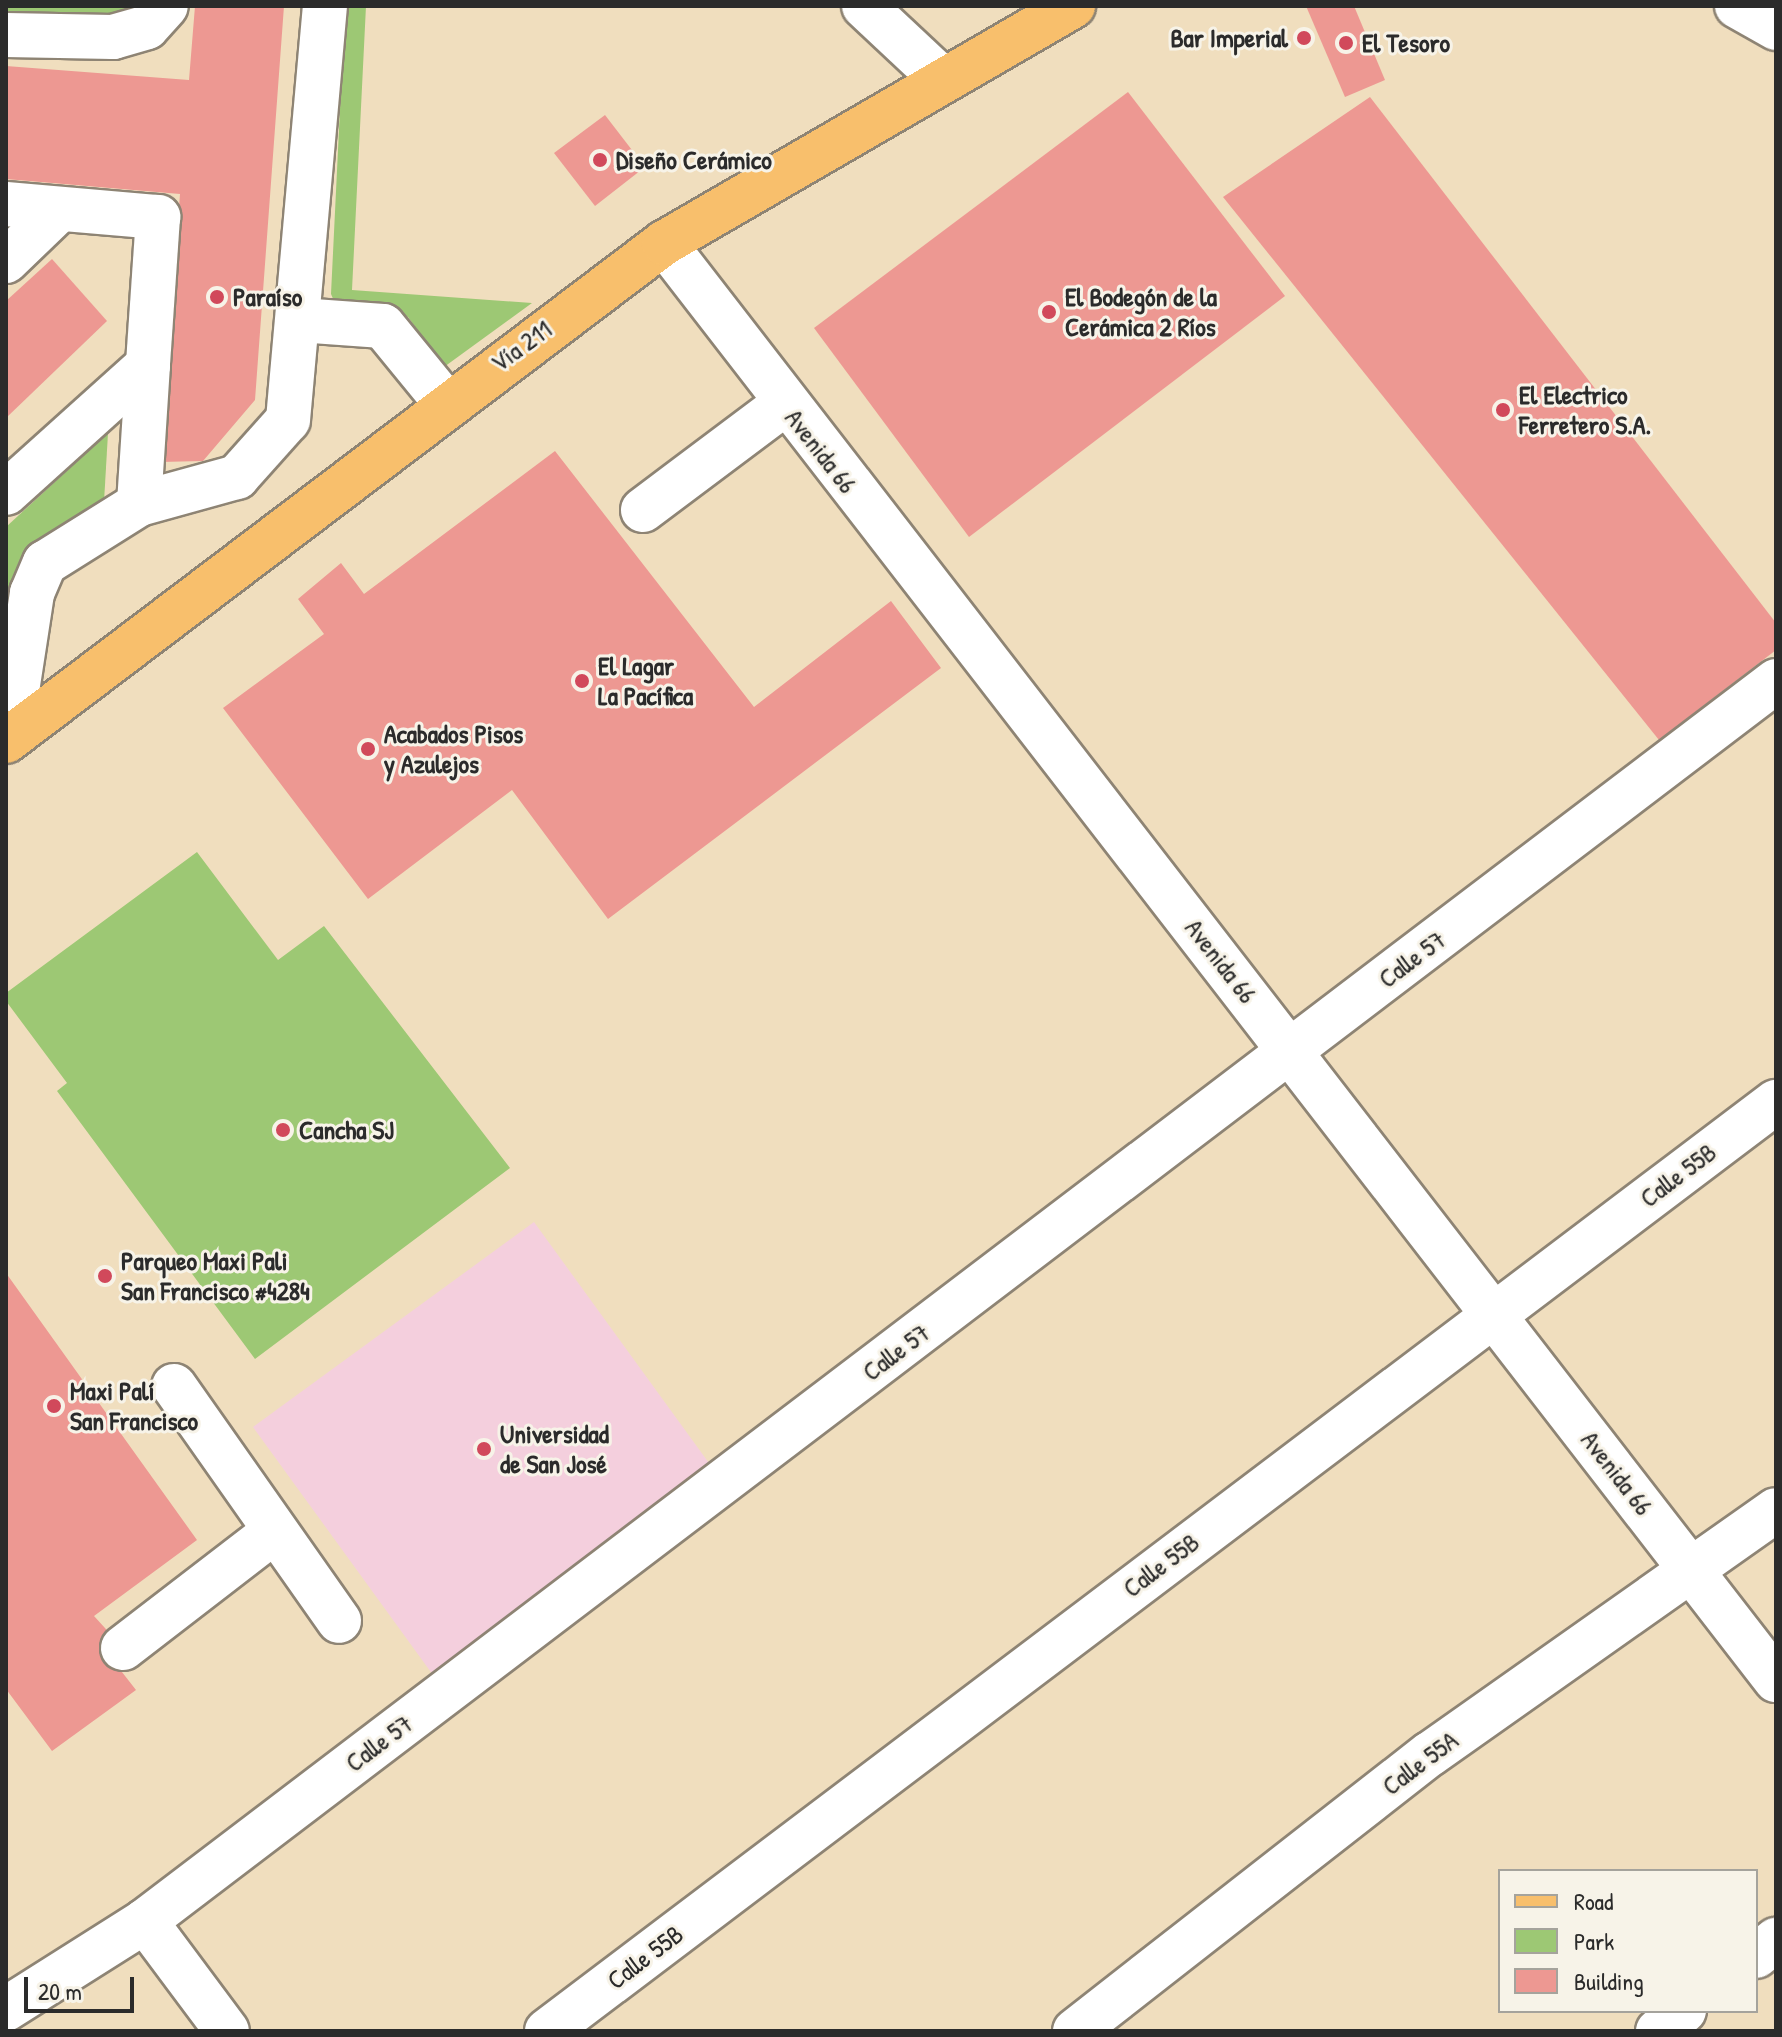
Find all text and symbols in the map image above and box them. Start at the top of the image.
place label: Bar Imperial [1170,22,1288,54]
place label: El Tesoro [1362,27,1450,59]
marker: Bar Imperial [1295,29,1313,47]
marker: El Tesoro [1337,34,1355,52]
place label: Diseño Cerámico [616,144,772,176]
marker: Diseño Cerámico [591,151,609,169]
place label: Paraíso [233,281,302,313]
place label: El Bodegón de la Cerámica 2 Ríos [1065,281,1217,342]
marker: Paraíso [208,288,226,306]
marker: El Bodegón de la Cerámica 2 Ríos [1040,303,1058,321]
street label: Vía 211 [484,313,558,379]
place label: El Electrico Ferretero S.A. [1519,379,1651,440]
marker: El Electrico Ferretero S.A. [1494,401,1512,419]
street label: Avenida 66 [779,403,863,499]
place label: El Lagar La Pacífica [598,650,693,712]
marker: El Lagar La Pacífica [573,672,591,690]
place label: Acabados Pisos y Azulejos [384,718,523,780]
marker: Acabados Pisos y Azulejos [359,740,377,758]
street label: Avenida 66 [1179,913,1263,1009]
street label: Calle 57 [1372,924,1452,994]
place label: Cancha SJ [299,1114,394,1146]
marker: Cancha SJ [274,1121,292,1139]
street label: Calle 55B [1634,1136,1722,1214]
place label: Parqueo Maxi Pali San Francisco #4284 [121,1245,310,1306]
marker: Parqueo Maxi Pali San Francisco #4284 [96,1267,114,1285]
street label: Calle 57 [856,1317,936,1387]
place label: Maxi Palí San Francisco [70,1375,198,1436]
marker: Maxi Palí San Francisco [45,1397,63,1415]
place label: Universidad de San José [500,1418,609,1480]
street label: Avenida 66 [1575,1425,1659,1521]
marker: Universidad de San José [475,1440,493,1458]
street label: Calle 55B [1117,1526,1205,1604]
street label: Calle 57 [339,1708,419,1778]
street label: Calle 55A [1376,1724,1464,1802]
legend [1498,1869,1758,2013]
text: Road [1574,1885,1613,1917]
street label: Calle 55B [601,1918,689,1996]
text: Park [1574,1925,1614,1957]
scale bar [28,1961,138,2011]
text: Building [1574,1965,1644,1997]
text: 20 m [38,1975,82,2007]

